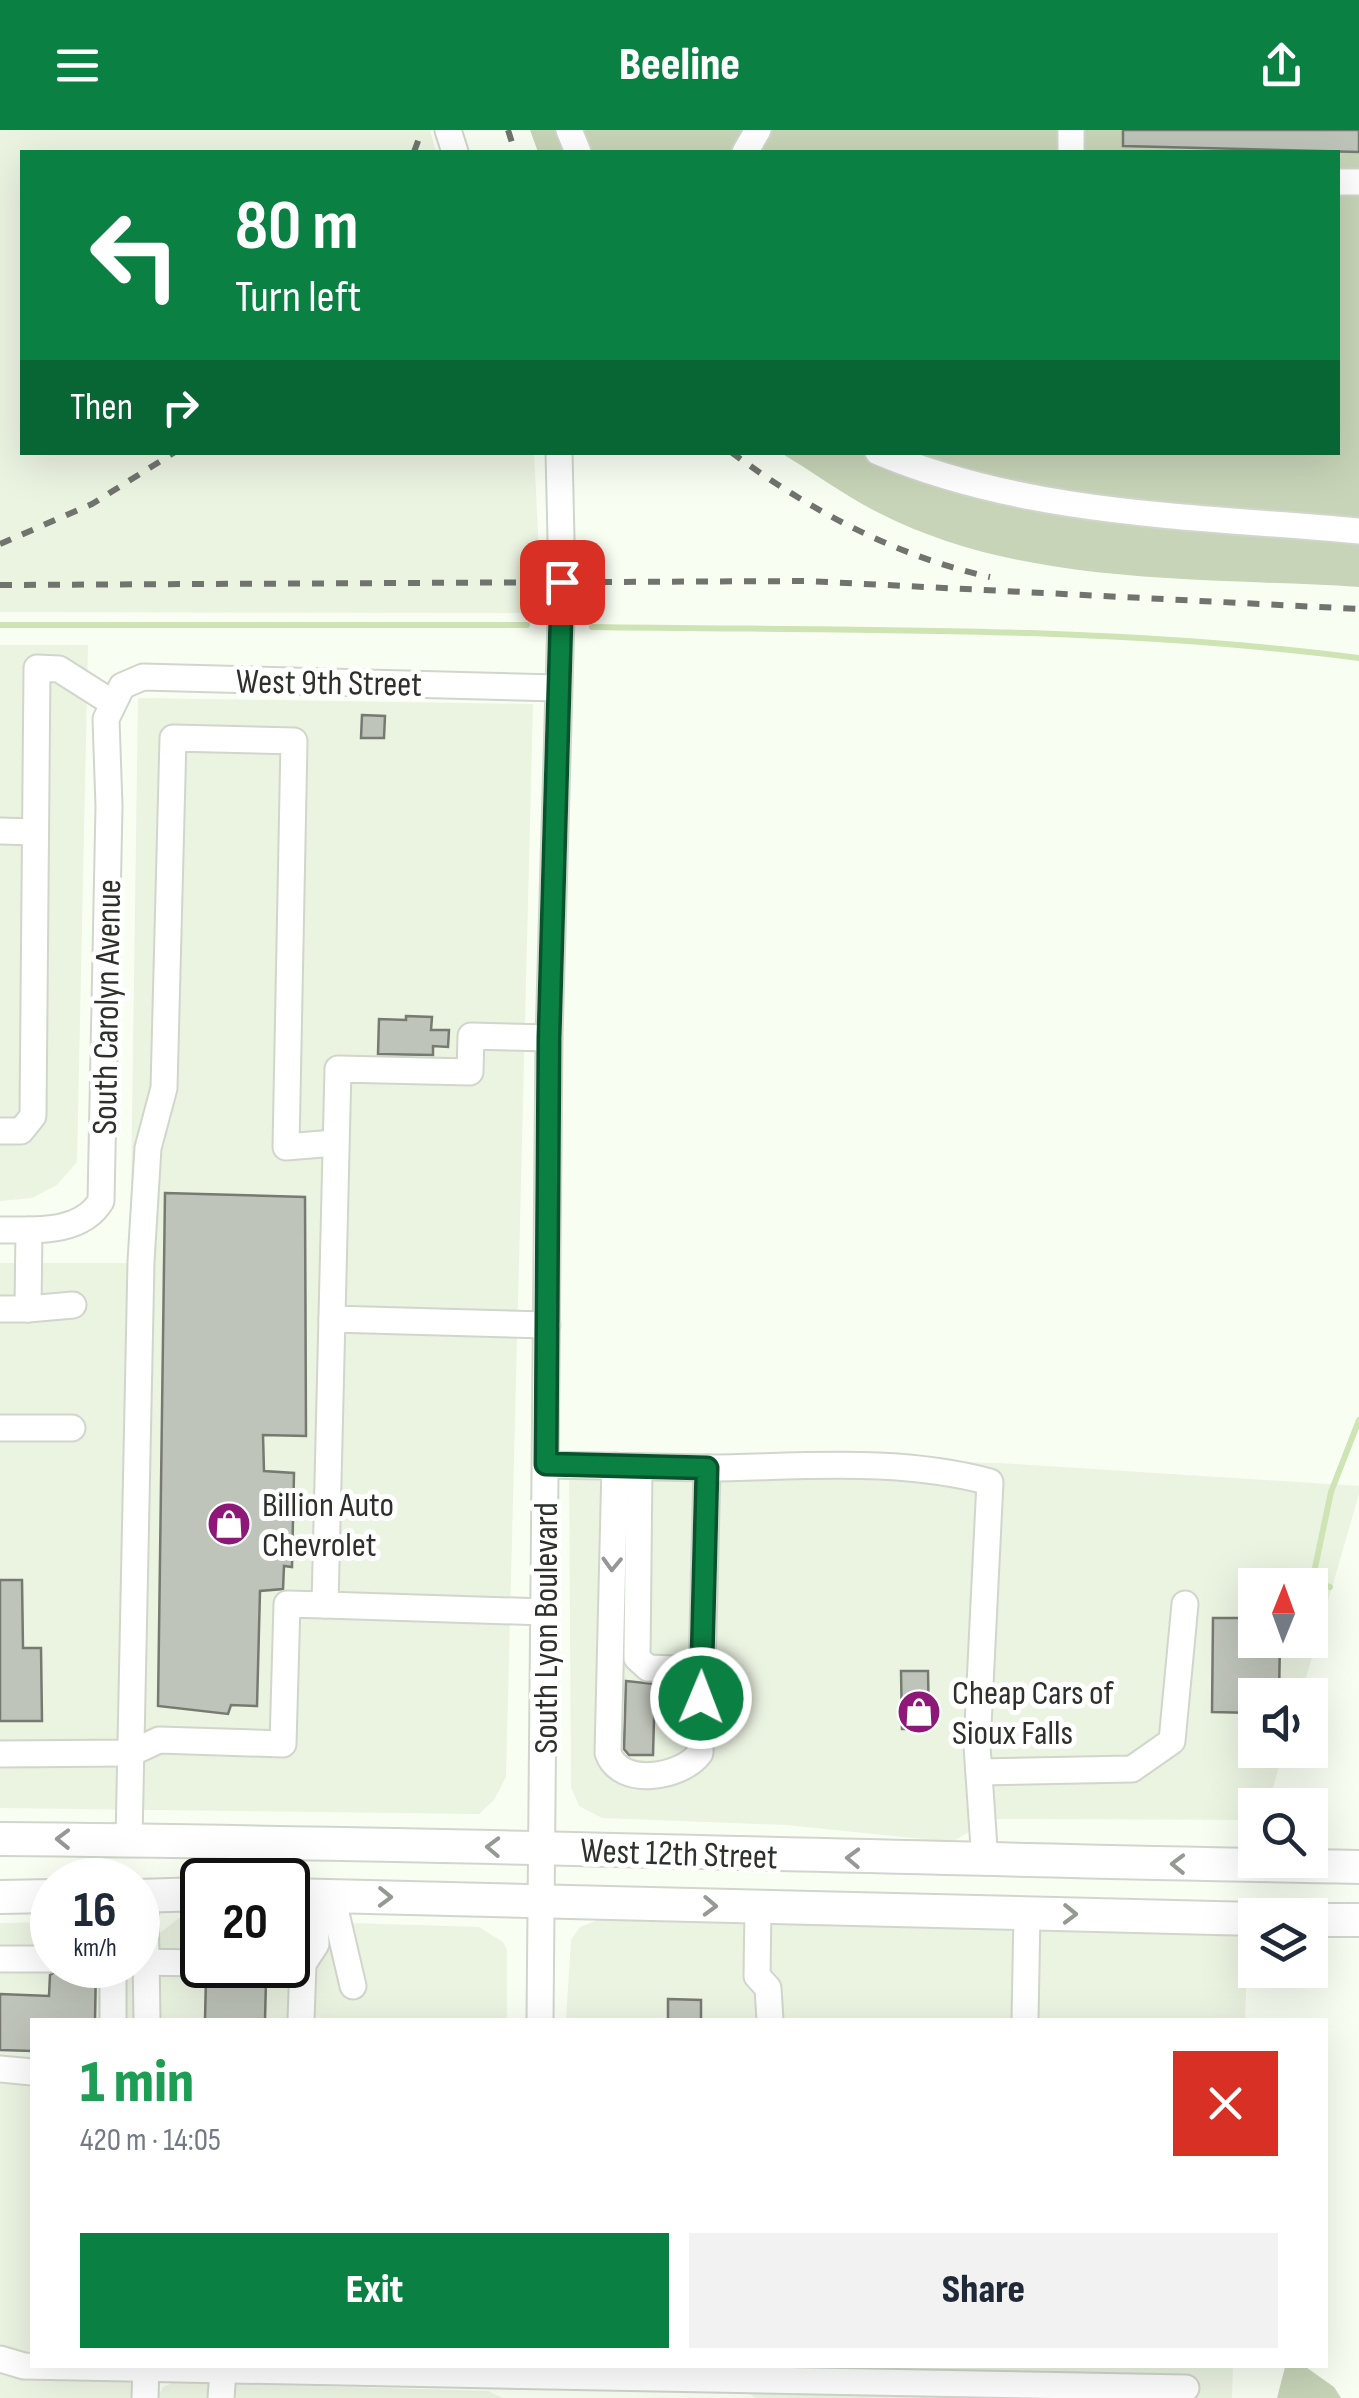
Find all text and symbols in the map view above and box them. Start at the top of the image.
icon: menu [50,38,105,93]
text: Beeline [619,38,740,93]
icon: share [1254,38,1309,93]
text: 80 m [235,185,359,269]
icon: left [70,190,200,320]
text: Turn left [235,270,361,325]
icon: right [153,380,208,435]
text: Then [70,385,133,430]
pin [520,540,605,625]
icon: arrive [535,555,590,610]
street label: West 9th Street [236,660,422,707]
street label: South Carolyn Avenue [84,879,131,1135]
place label: Billion Auto Chevrolet [262,1484,394,1567]
shop icon: Billion Auto Chevrolet [206,1501,252,1547]
street label: South Lyon Boulevard [525,1502,568,1754]
one-way arrow [601,1556,622,1572]
north arrow [1238,1568,1328,1658]
map controls [1238,1568,1328,1988]
position arrow [649,1646,753,1750]
place label: Cheap Cars of Sioux Falls [952,1672,1114,1755]
button: sound [1238,1678,1328,1768]
shop icon: Cheap Cars of Sioux Falls [896,1689,942,1735]
button: search [1238,1788,1328,1878]
one-way arrow [54,1829,70,1850]
street label: West 12th Street [580,1830,778,1879]
one-way arrow [484,1836,500,1857]
one-way arrow [844,1848,860,1869]
one-way arrow [1169,1854,1185,1875]
speed limit sign: 20 [180,1858,310,1988]
text: 16 [73,1881,117,1941]
one-way arrow [377,1887,393,1908]
one-way arrow [702,1896,718,1917]
button: layers [1238,1898,1328,1988]
one-way arrow [1062,1904,1078,1925]
text: km/h [73,1933,117,1964]
text: 1 min [80,2047,194,2119]
button: close [1173,2051,1278,2156]
text: 420 m · 14:05 [80,2121,221,2160]
button: Exit [80,2233,669,2348]
button: Share [689,2233,1278,2348]

